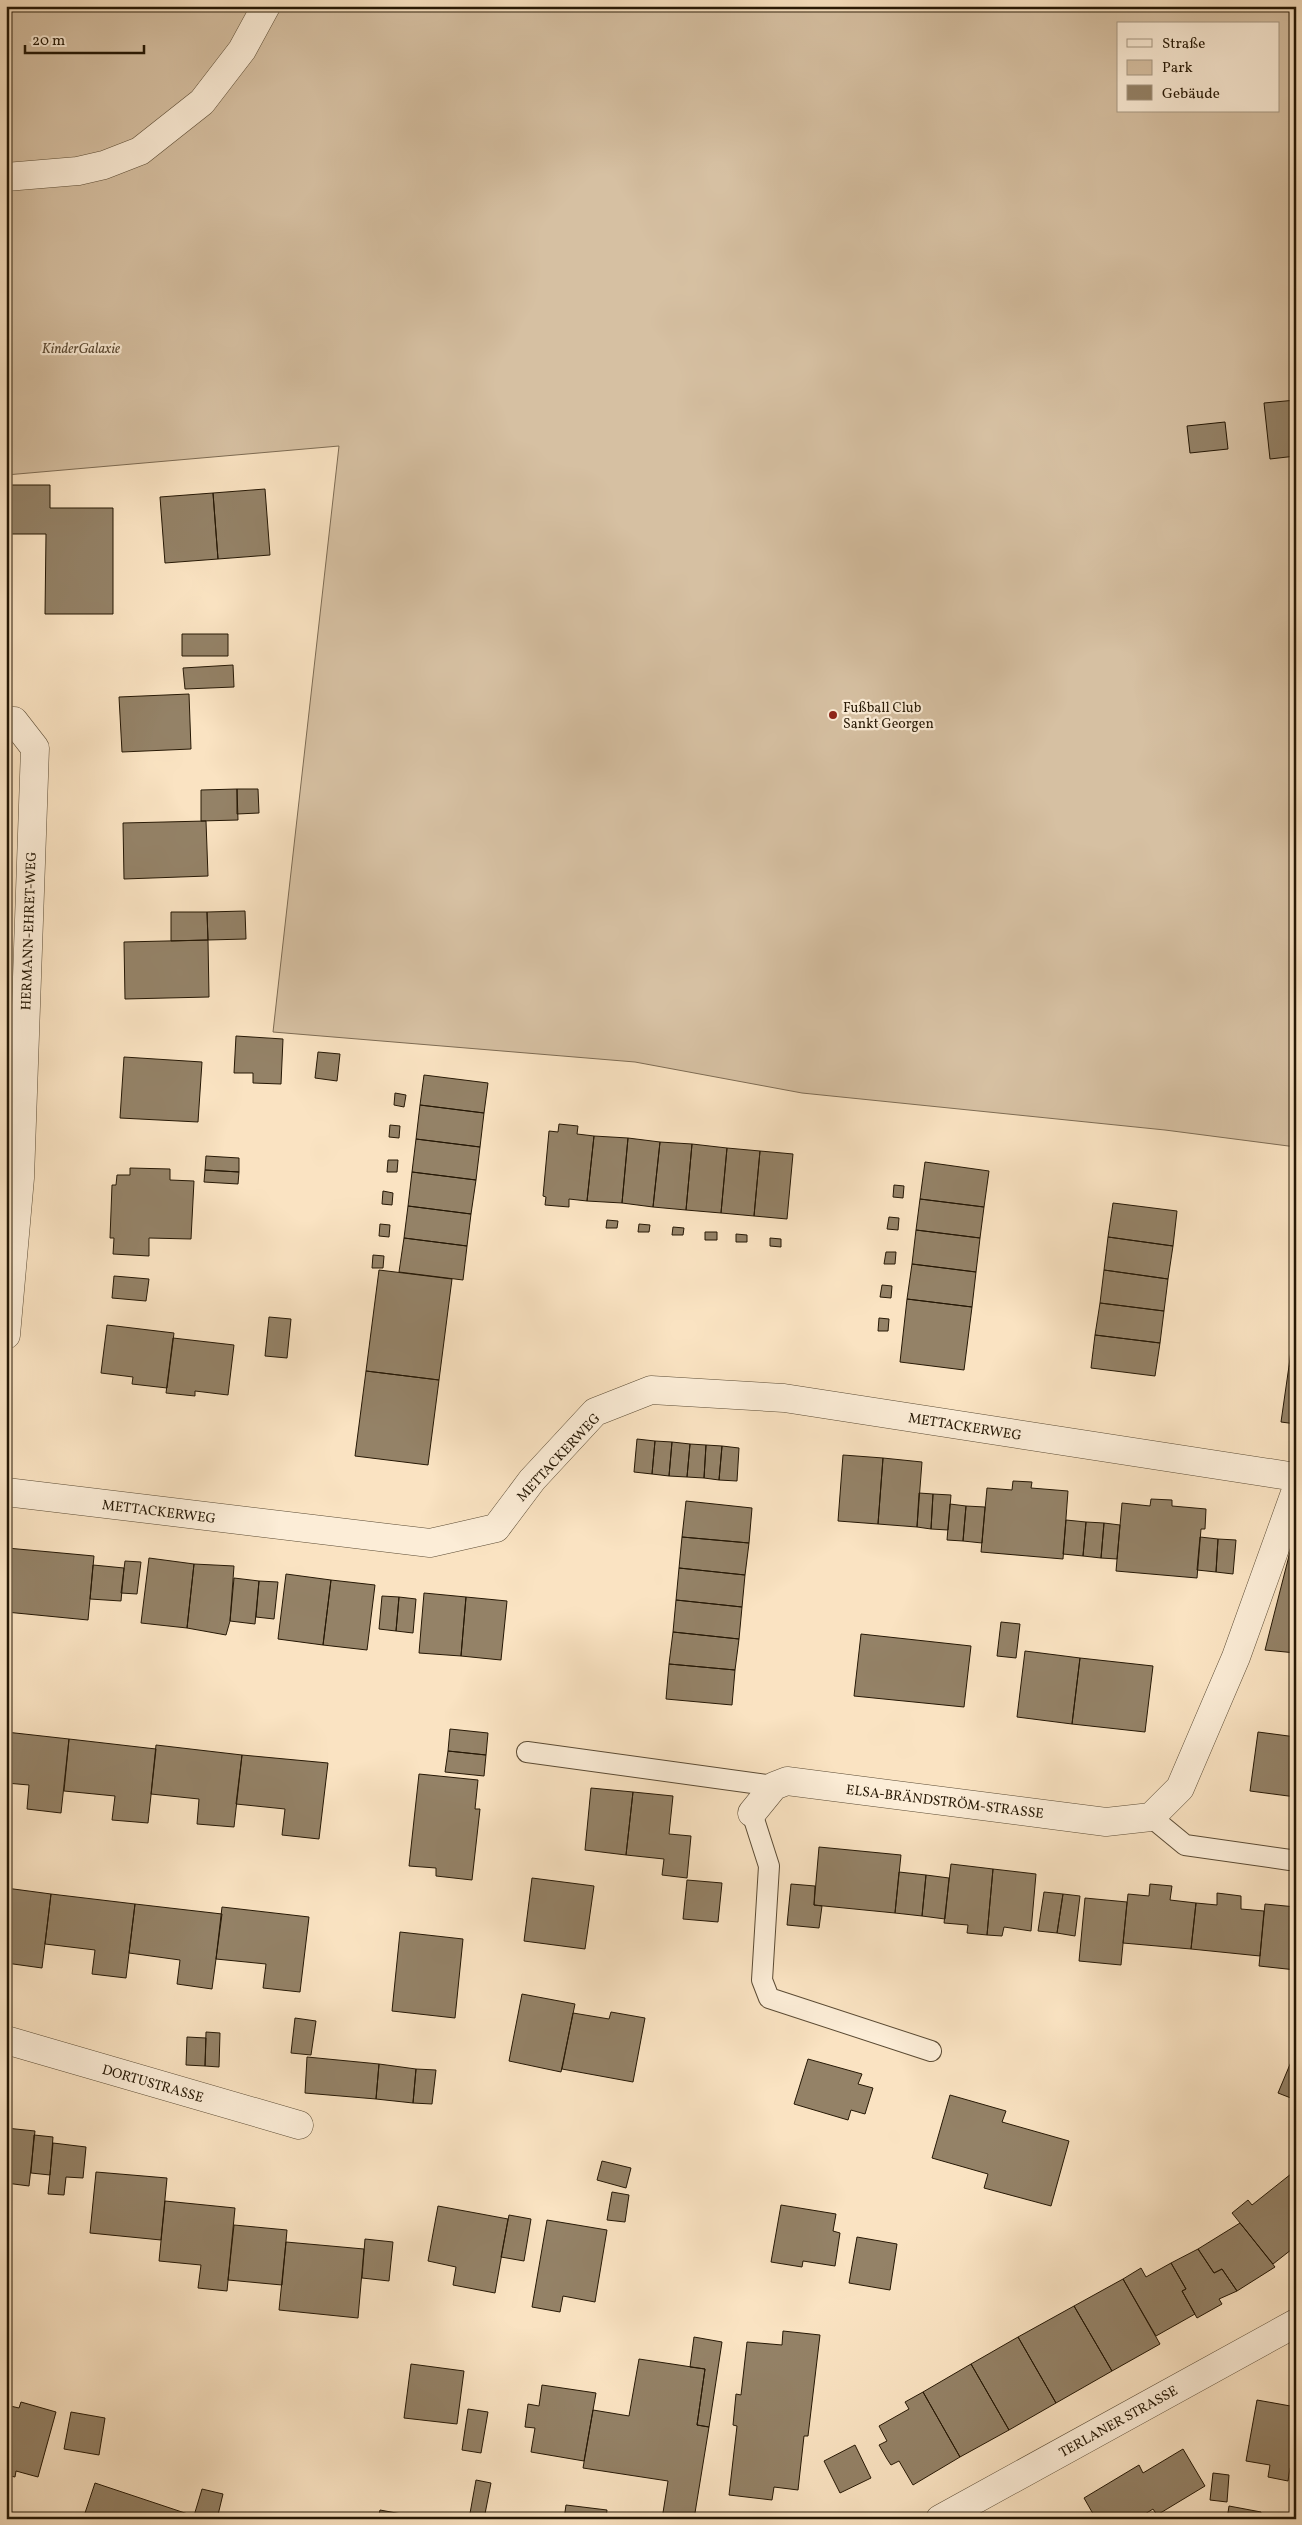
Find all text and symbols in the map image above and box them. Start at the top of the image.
scale bar [25,22,144,54]
legend [1117,22,1280,112]
text: 20 m [32,31,65,52]
text: Straße [1162,34,1205,55]
text: Park [1162,58,1193,79]
text: Gebäude [1162,84,1220,105]
park label: KinderGalaxie [42,340,120,359]
place label: Fußball Club Sankt Georgen [843,699,934,734]
marker: Fußball Club Sankt Georgen [827,709,839,721]
street label: HERMANN-EHRET-WEG [17,851,42,1011]
street label: METTACKERWEG [907,1409,1023,1446]
street label: METTACKERWEG [513,1410,605,1506]
street label: METTACKERWEG [101,1496,217,1529]
street label: ELSA-BRÄNDSTRÖM-STRASSE [845,1781,1045,1824]
street label: DORTUSTRASSE [100,2061,206,2108]
street label: TERLANER STRASSE [1056,2382,1181,2463]

